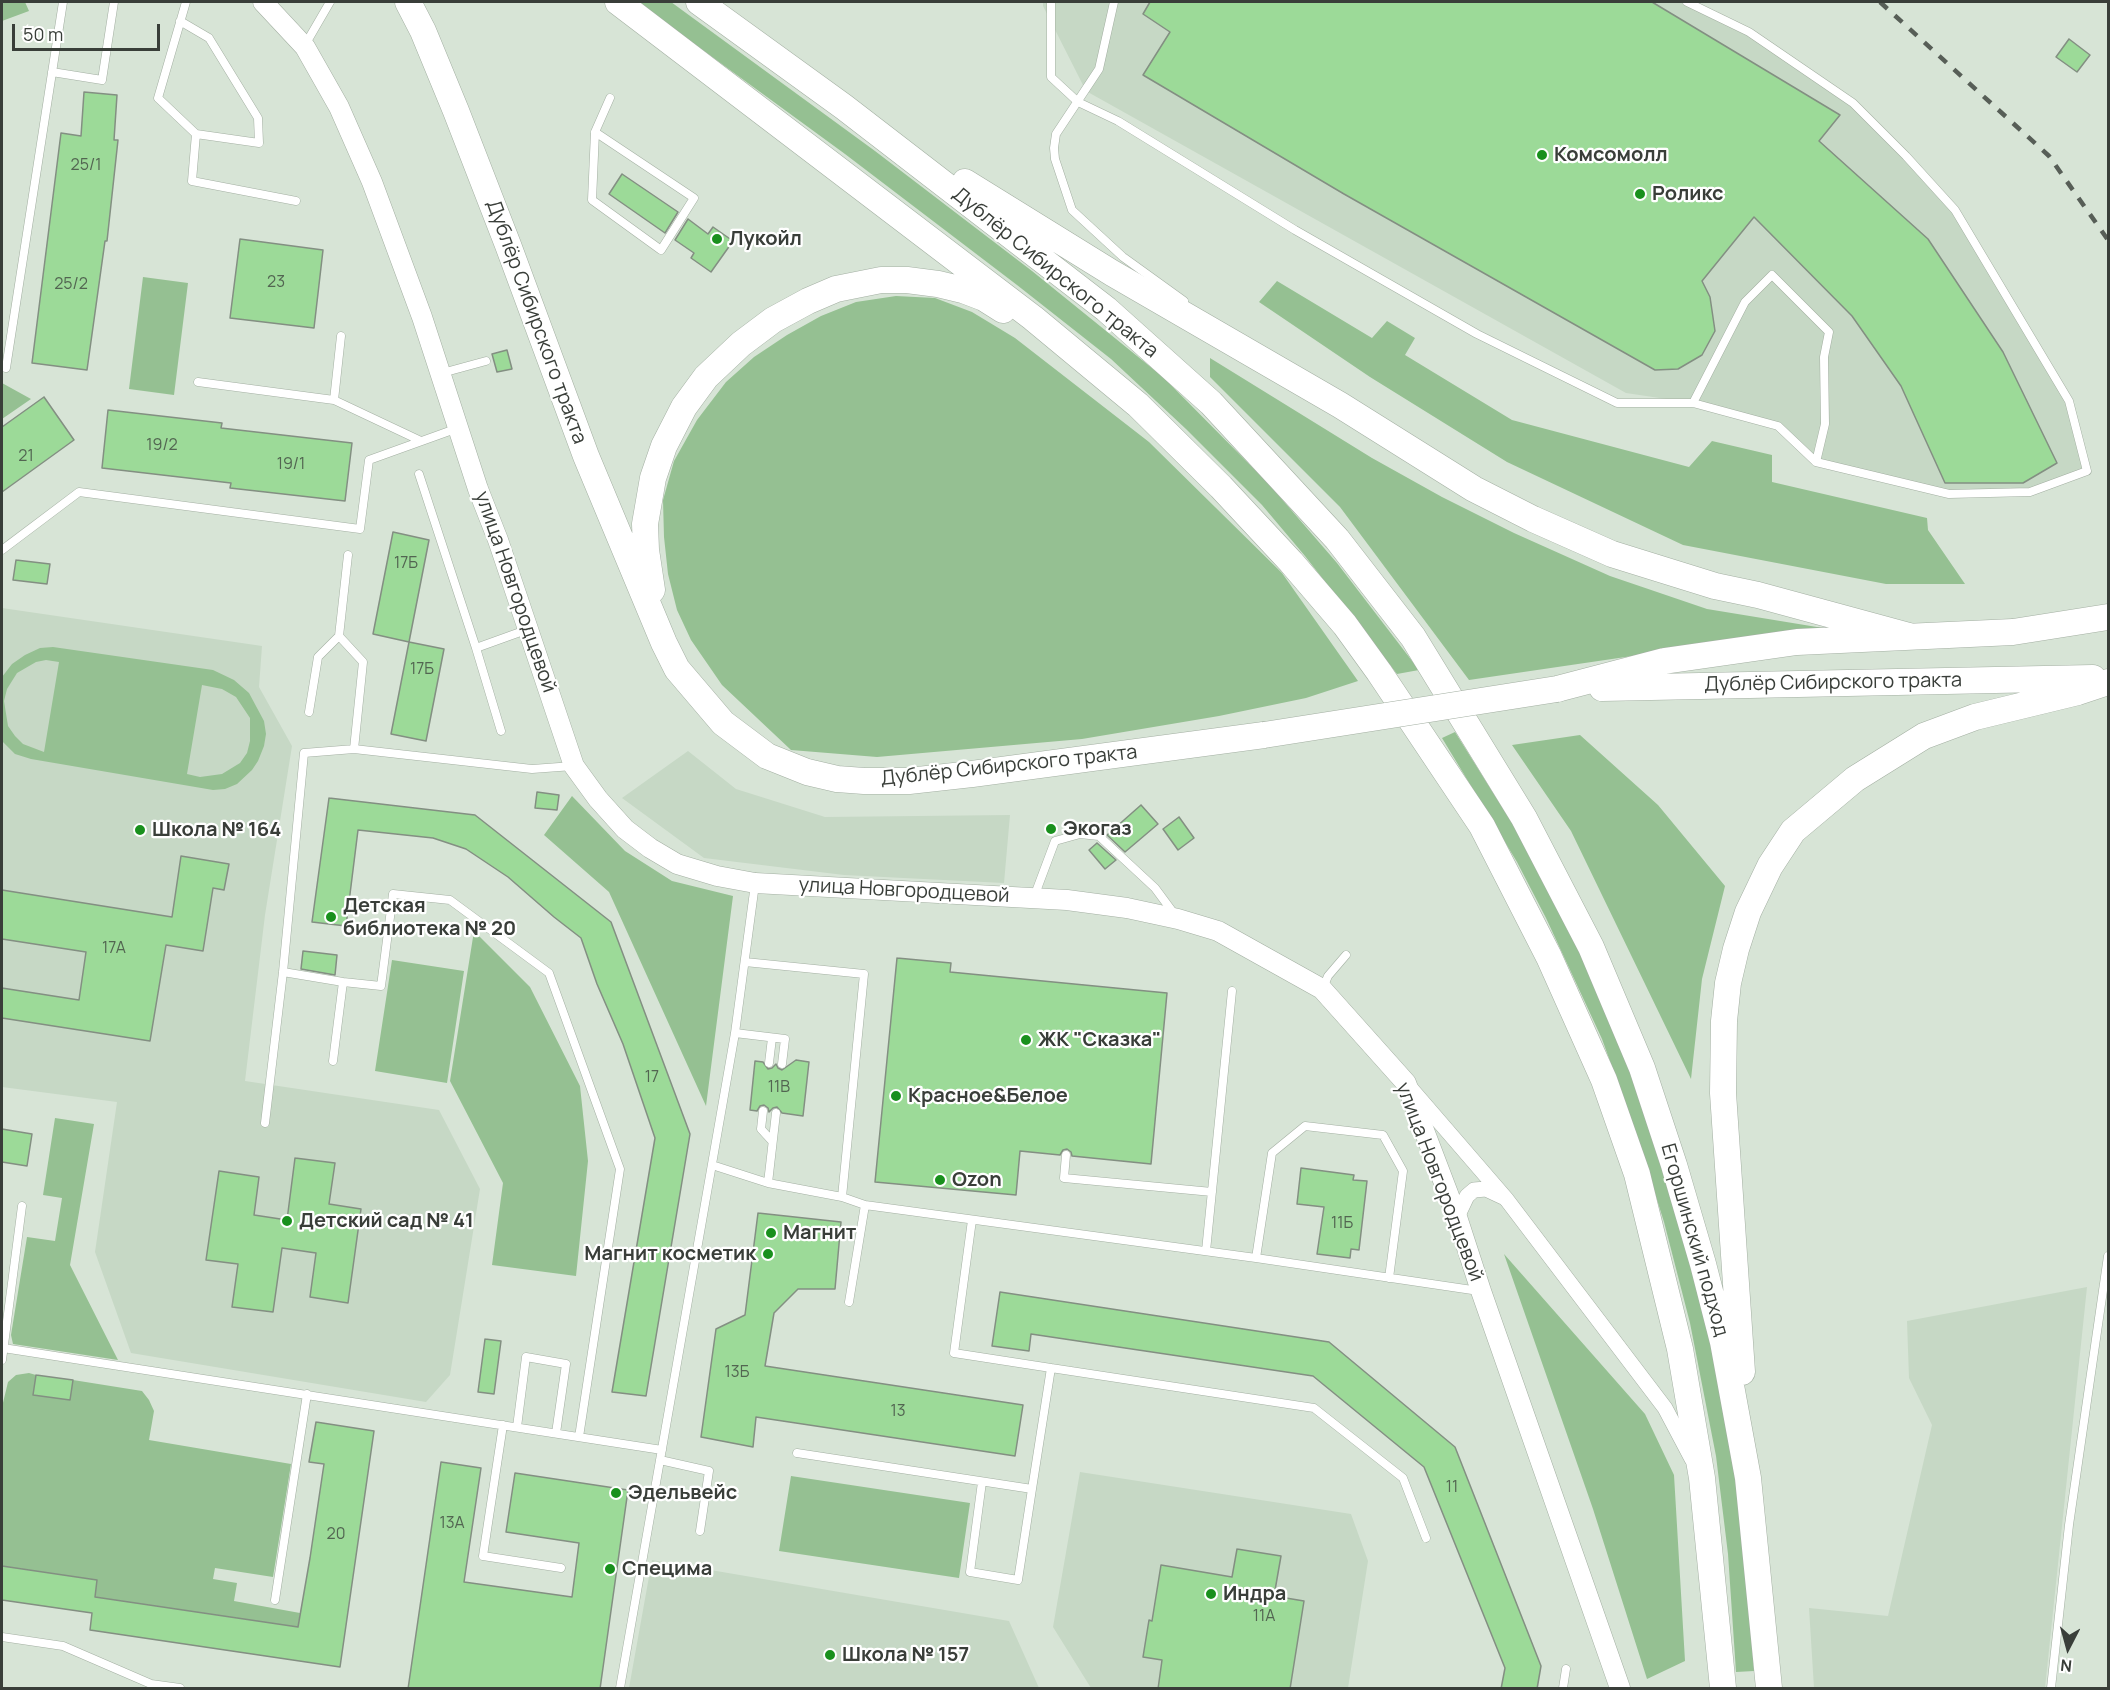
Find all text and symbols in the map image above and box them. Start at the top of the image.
scale bar [15,12,164,50]
text: 50 m [23,22,63,46]
place label: Комсомолл [1554,143,1668,167]
marker: Комсомолл [1535,148,1549,162]
house number: 25/1 [71,156,101,176]
place label: Роликс [1652,182,1723,206]
street label: Дублёр Сибирского тракта [947,183,1163,363]
marker: Роликс [1633,187,1647,201]
street label: Дублёр Сибирского тракта [481,197,591,447]
place label: Лукойл [729,227,802,251]
marker: Лукойл [710,232,724,246]
house number: 23 [267,273,285,293]
house number: 25/2 [54,275,88,295]
house number: 19/2 [146,436,178,456]
house number: 21 [18,447,34,467]
house number: 19/1 [277,455,305,475]
street label: улица Новгородцевой [469,488,561,696]
house number: 17Б [394,554,418,574]
house number: 17Б [410,660,434,680]
street label: Дублёр Сибирского тракта [1704,669,1962,697]
street label: Дублёр Сибирского тракта [879,741,1139,791]
place label: Экогаз [1063,817,1132,841]
place label: Школа № 164 [152,818,281,842]
marker: Экогаз [1044,822,1058,836]
marker: Школа № 164 [133,823,147,837]
street label: улица Новгородцевой [798,873,1010,909]
place label: Детская библиотека № 20 [343,894,516,941]
marker: Детская библиотека № 20 [324,910,338,924]
house number: 17А [102,939,126,959]
place label: ЖК "Сказка" [1038,1028,1161,1052]
marker: ЖК "Сказка" [1019,1033,1033,1047]
house number: 17 [645,1068,659,1088]
house number: 11В [768,1078,790,1098]
street label: улица Новгородцевой [1390,1079,1488,1285]
place label: Красное&Белое [908,1084,1068,1108]
marker: Красное&Белое [889,1089,903,1103]
street label: Егоршинский подход [1655,1141,1733,1339]
place label: Ozon [952,1168,1002,1192]
marker: Ozon [933,1173,947,1187]
place label: Детский сад № 41 [299,1209,474,1233]
marker: Детский сад № 41 [280,1214,294,1228]
house number: 11Б [1331,1214,1353,1234]
place label: Магнит [783,1221,856,1245]
marker: Магнит [764,1226,778,1240]
place label: Магнит косметик [584,1242,756,1266]
marker: Магнит косметик [761,1247,775,1261]
house number: 13Б [725,1363,749,1383]
house number: 13 [890,1402,906,1422]
house number: 11 [1446,1478,1458,1498]
place label: Эдельвейс [628,1481,737,1505]
marker: Эдельвейс [609,1486,623,1500]
house number: 13А [439,1514,465,1534]
house number: 20 [327,1525,345,1545]
place label: Специма [622,1557,712,1581]
marker: Специма [603,1562,617,1576]
place label: Индра [1223,1582,1286,1606]
marker: Индра [1204,1587,1218,1601]
house number: 11А [1253,1607,1275,1627]
north arrow [2038,1618,2098,1678]
place label: Школа № 157 [842,1643,969,1667]
marker: Школа № 157 [823,1648,837,1662]
text: N [2059,1654,2073,1677]

